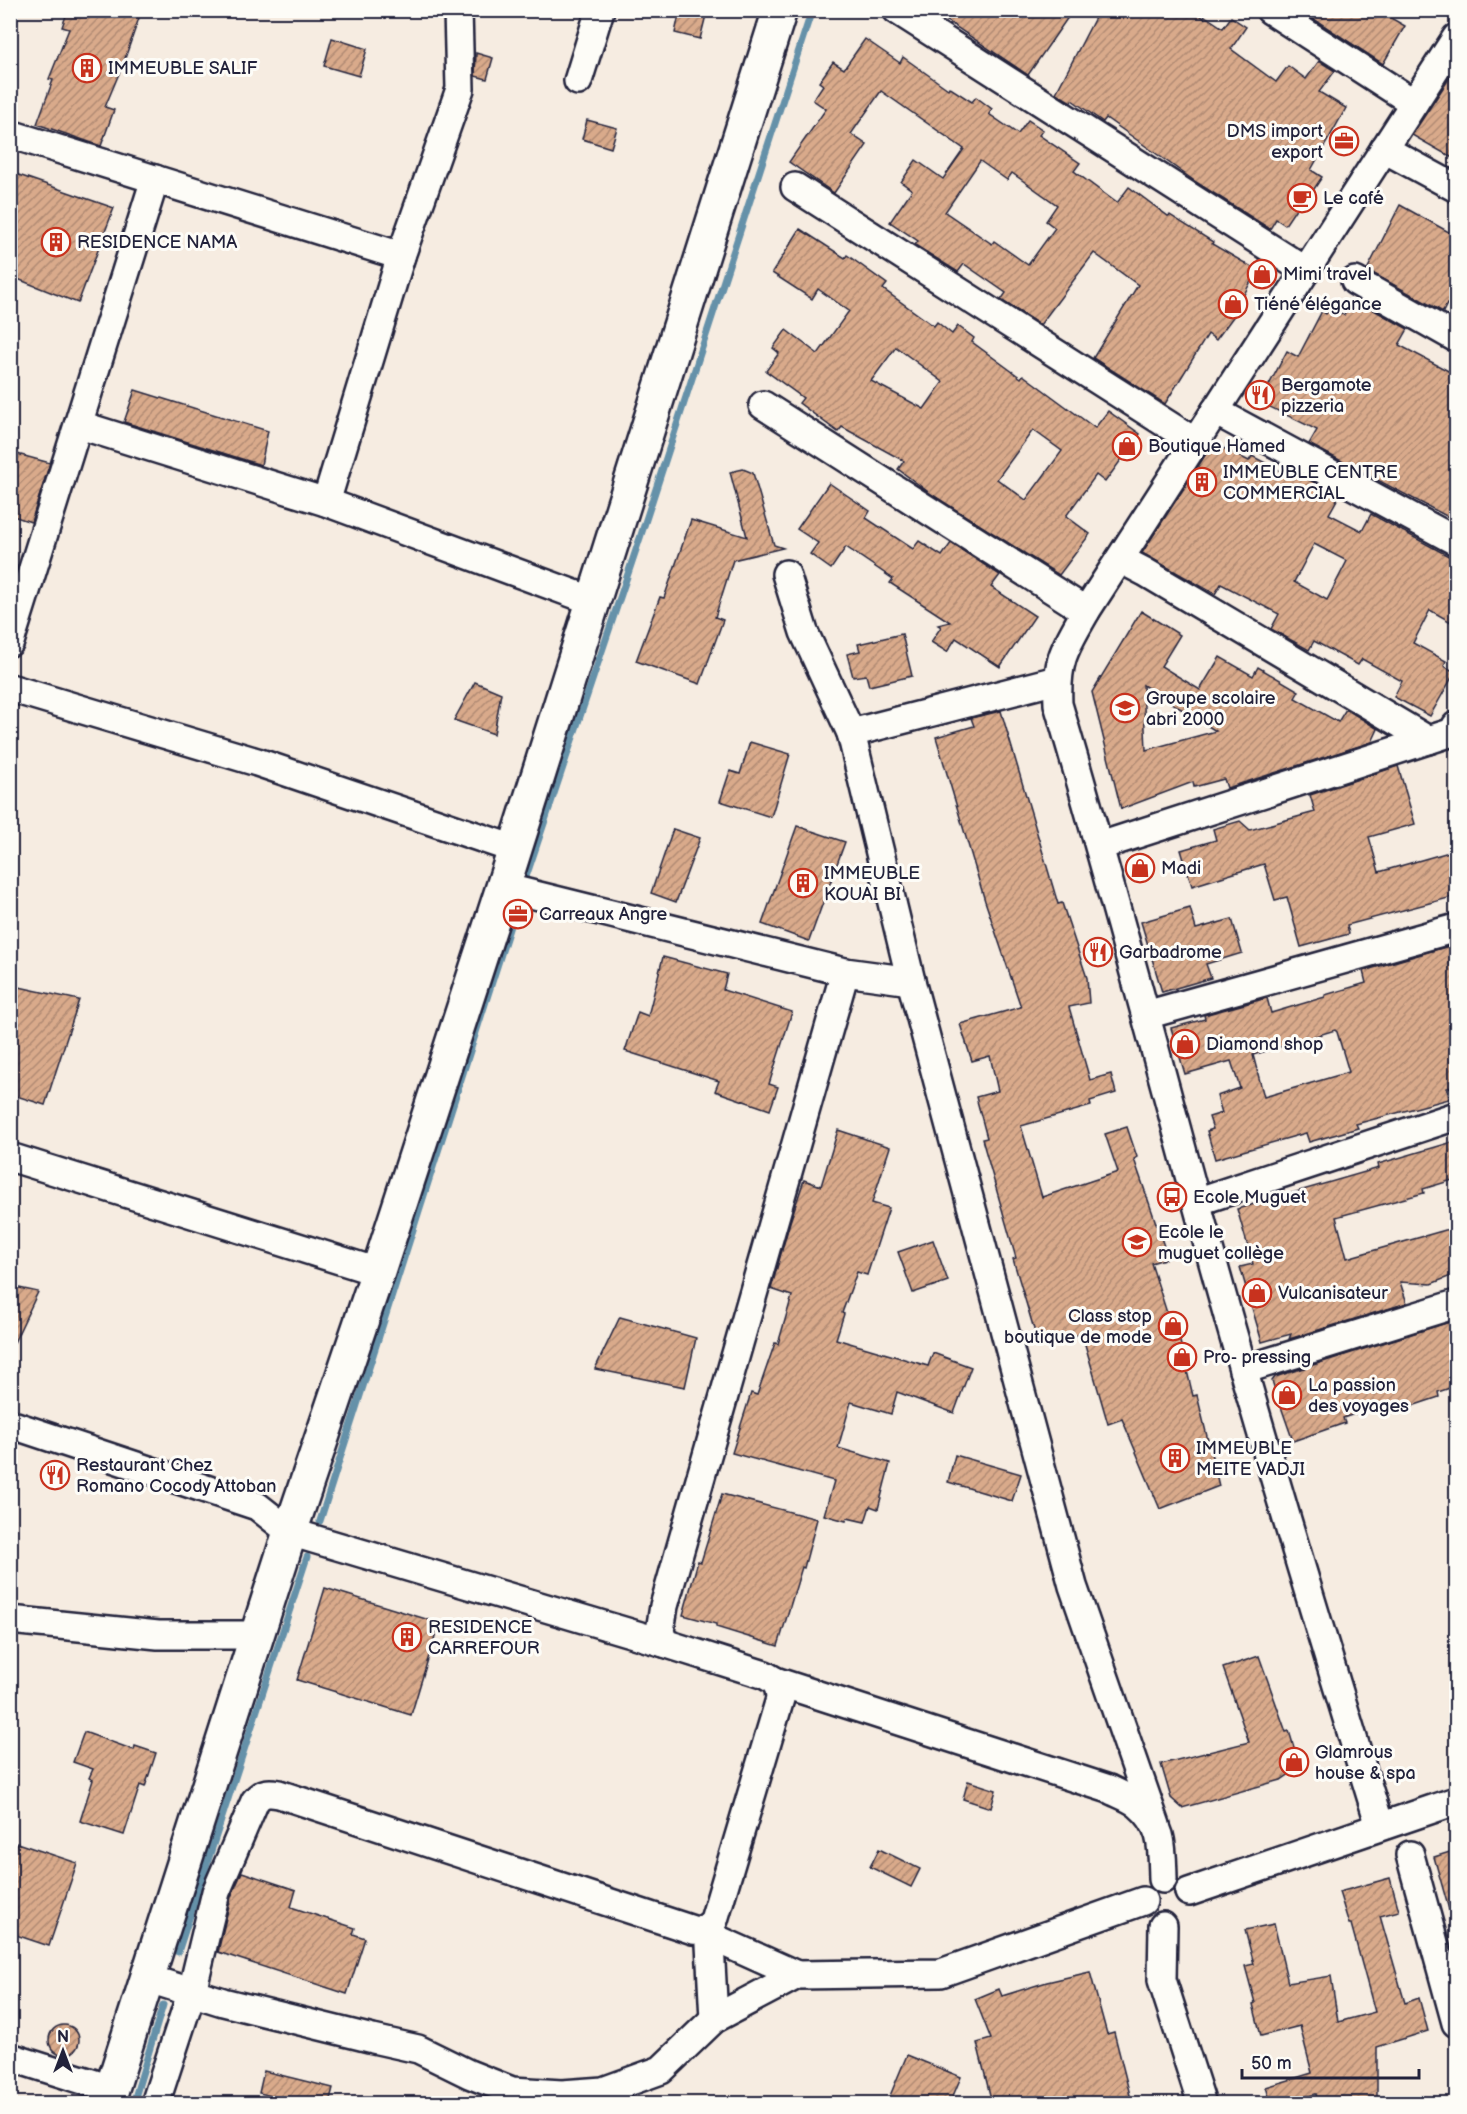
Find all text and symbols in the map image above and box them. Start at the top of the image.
building icon: IMMEUBLE SALIF [71,52,103,84]
place label: IMMEUBLE SALIF [108,58,258,79]
place label: DMS import export [1227,121,1323,163]
office icon: DMS import export [1328,125,1360,157]
cafe icon: Le café [1286,182,1318,214]
place label: Le café [1323,188,1384,209]
building icon: RESIDENCE NAMA [40,226,72,258]
place label: RESIDENCE NAMA [77,232,237,253]
shop icon: Mimi travel [1246,258,1278,290]
place label: Mimi travel [1283,264,1372,285]
shop icon: Tiéné élégance [1217,288,1249,320]
place label: Tiéné élégance [1254,294,1382,315]
place label: Bergamote pizzeria [1281,375,1372,417]
restaurant icon: Bergamote pizzeria [1244,379,1276,411]
shop icon: Boutique Hamed [1111,430,1143,462]
place label: Boutique Hamed [1148,436,1285,457]
place label: IMMEUBLE CENTRE COMMERCIAL [1223,462,1398,504]
building icon: IMMEUBLE CENTRE COMMERCIAL [1186,466,1218,498]
place label: Groupe scolaire abri 2000 [1146,688,1276,730]
school or university icon: Groupe scolaire abri 2000 [1109,692,1141,724]
shop icon: Madi [1124,852,1156,884]
place label: Madi [1161,858,1201,879]
place label: IMMEUBLE KOUAI BI [824,863,920,905]
building icon: IMMEUBLE KOUAI BI [787,867,819,899]
office icon: Carreaux Angre [502,898,534,930]
place label: Carreaux Angre [539,904,667,925]
restaurant icon: Garbadrome [1082,936,1114,968]
place label: Garbadrome [1119,942,1222,963]
shop icon: Diamond shop [1169,1028,1201,1060]
place label: Diamond shop [1206,1034,1324,1055]
bus stop icon: Ecole Muguet [1156,1181,1188,1213]
place label: Ecole Muguet [1193,1187,1307,1208]
place label: Ecole le muguet collège [1158,1222,1284,1264]
school or university icon: Ecole le muguet collège [1121,1226,1153,1258]
shop icon: Vulcanisateur [1241,1277,1273,1309]
place label: Vulcanisateur [1278,1283,1388,1304]
place label: Class stop boutique de mode [1004,1306,1152,1348]
shop icon: Class stop boutique de mode [1157,1310,1189,1342]
shop icon: Pro- pressing [1166,1341,1198,1373]
place label: Pro- pressing [1203,1347,1311,1368]
place label: La passion des voyages [1308,1375,1409,1417]
shop icon: La passion des voyages [1271,1379,1303,1411]
place label: IMMEUBLE MEITE VADJI [1196,1438,1305,1480]
building icon: IMMEUBLE MEITE VADJI [1159,1442,1191,1474]
place label: Restaurant Chez Romano Cocody Attoban [76,1455,277,1497]
restaurant icon: Restaurant Chez Romano Cocody Attoban [39,1459,71,1491]
place label: RESIDENCE CARREFOUR [428,1617,540,1659]
building icon: RESIDENCE CARREFOUR [391,1621,423,1653]
place label: Glamrous house & spa [1315,1742,1416,1784]
shop icon: Glamrous house & spa [1278,1746,1310,1778]
north arrow [33,2021,93,2081]
text: N [57,2028,69,2047]
scale bar [1242,2042,1419,2080]
text: 50 m [1251,2053,1292,2074]

